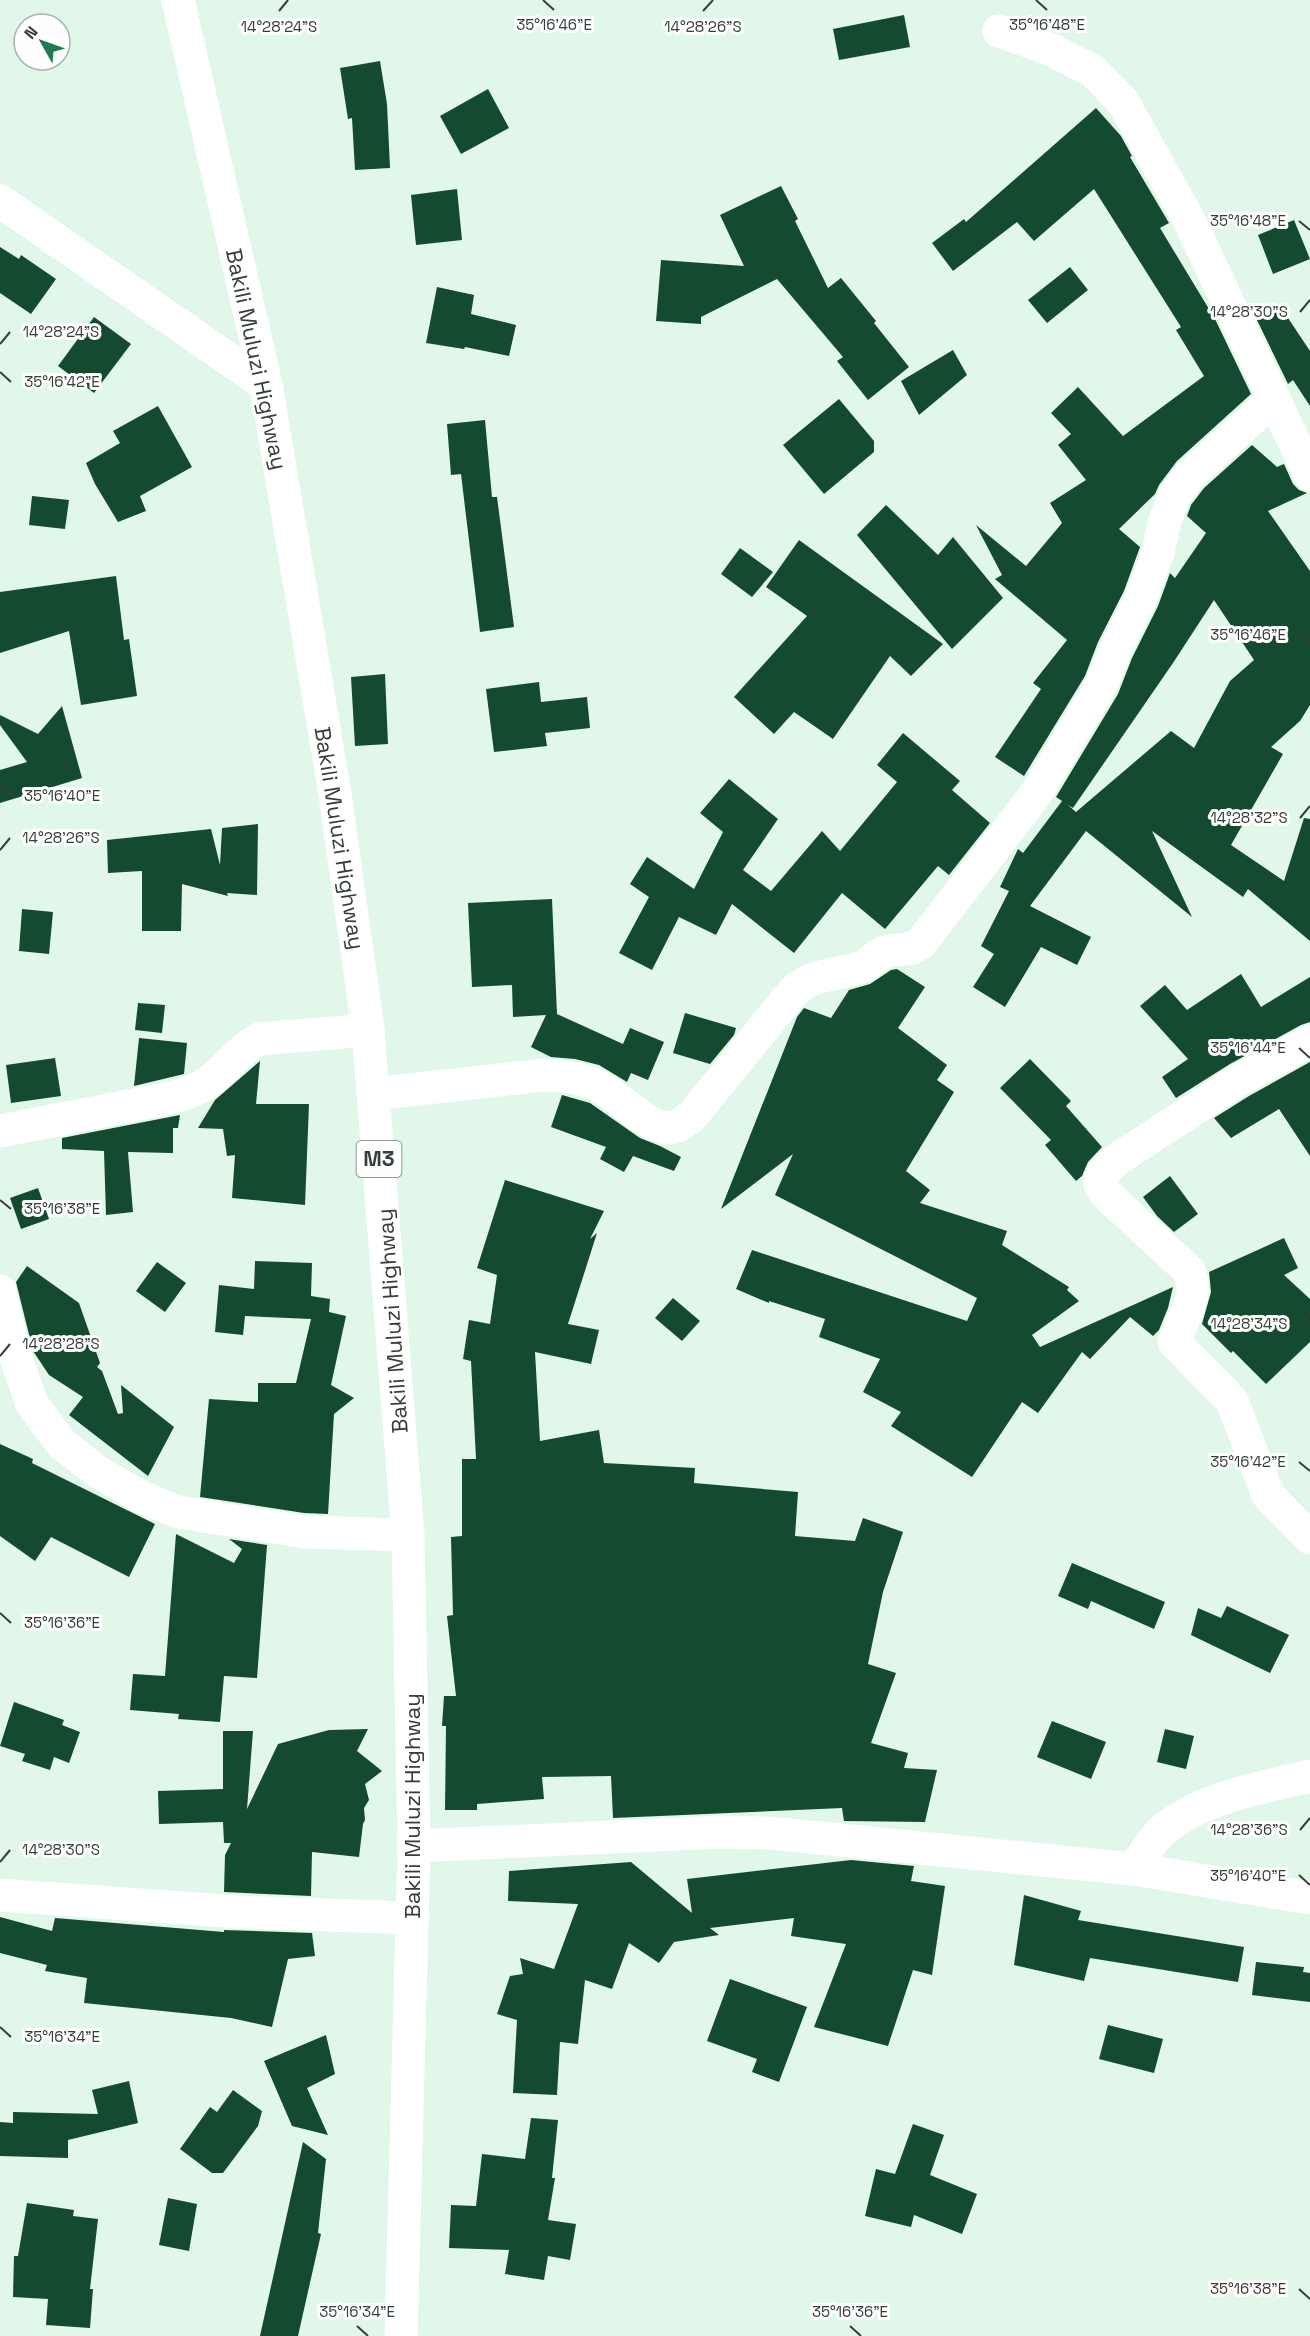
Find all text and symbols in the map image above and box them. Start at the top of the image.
north arrow [12,12,72,72]
text: 35°16'46"E [516,15,592,34]
text: 35°16'48"E [1009,15,1085,34]
text: 14°28'24"S [241,17,317,36]
text: 14°28'26"S [664,17,742,36]
text: N [19,22,42,44]
text: 35°16'48"E [1210,211,1286,230]
street label: Bakili Muluzi Highway [220,246,294,472]
text: 14°28'30"S [1210,302,1288,321]
text: 14°28'24"S [23,322,99,341]
text: 35°16'42"E [24,372,100,391]
text: 35°16'46"E [1210,625,1286,644]
street label: Bakili Muluzi Highway [309,725,371,951]
text: 35°16'40"E [24,786,100,805]
text: 14°28'32"S [1210,808,1288,827]
text: 14°28'26"S [22,828,100,847]
text: 35°16'44"E [1210,1038,1286,1057]
road number: M3 [356,1141,401,1177]
text: 35°16'38"E [24,1199,100,1218]
street label: Bakili Muluzi Highway [370,1208,414,1434]
text: 14°28'34"S [1211,1314,1288,1333]
text: 14°28'28"S [22,1334,100,1353]
text: 35°16'42"E [1210,1452,1286,1471]
text: 35°16'36"E [24,1613,100,1632]
street label: Bakili Muluzi Highway [398,1693,426,1919]
text: 14°28'36"S [1210,1820,1288,1839]
text: 14°28'30"S [22,1840,100,1859]
text: 35°16'40"E [1210,1866,1286,1885]
text: 35°16'34"E [24,2027,100,2046]
text: 35°16'38"E [1210,2279,1286,2298]
text: 35°16'34"E [319,2302,395,2321]
text: 35°16'36"E [812,2302,888,2321]

